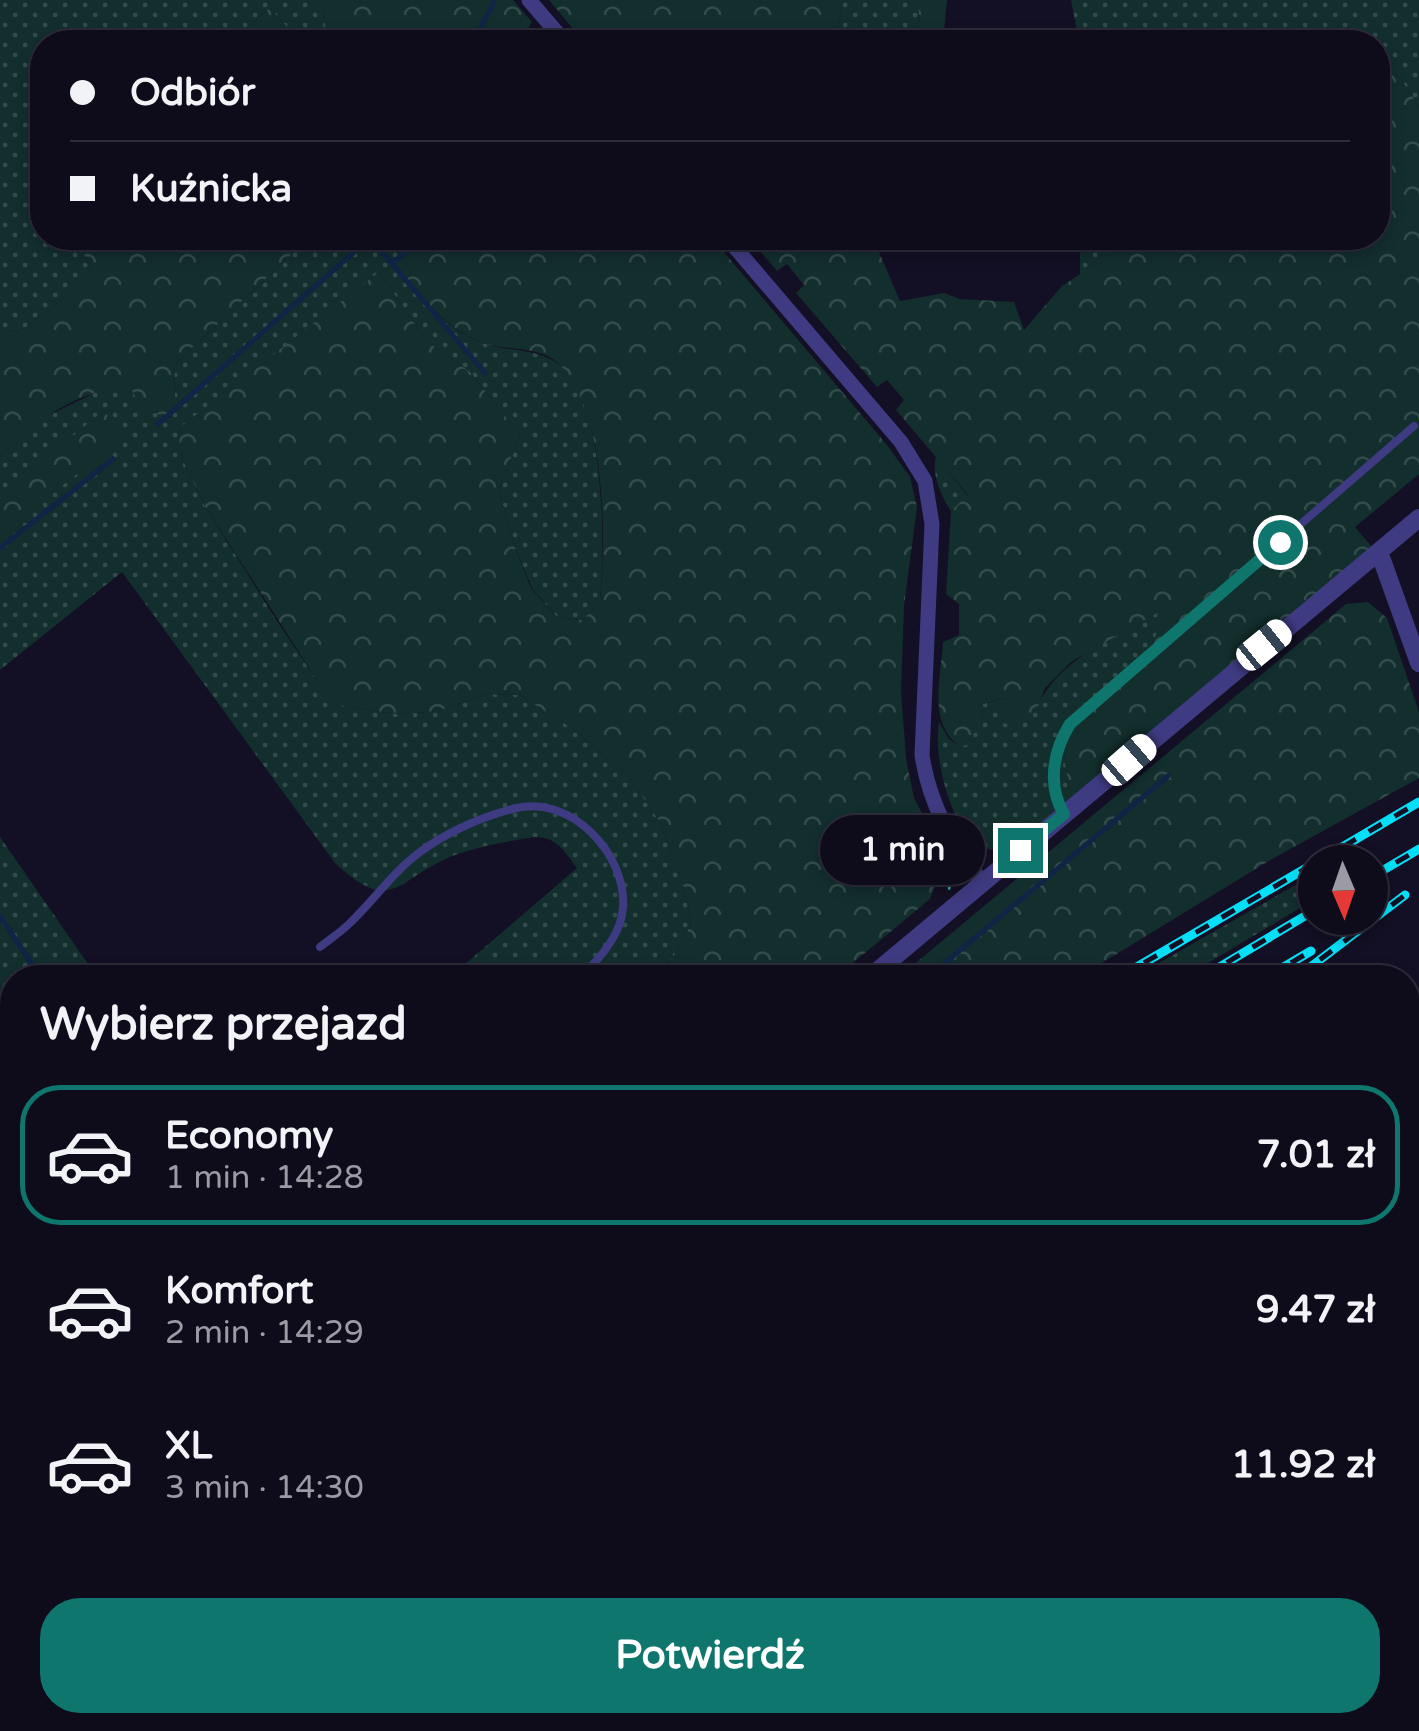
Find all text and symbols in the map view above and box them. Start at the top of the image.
text: Odbiór [130,70,255,116]
text: Kuźnicka [130,166,292,212]
route start [1258,520,1303,565]
car [1231,614,1297,676]
car [1097,729,1161,791]
callout: 1 min [820,815,985,885]
route end [998,828,1043,873]
text: 1 min [860,831,945,869]
north arrow [1298,845,1388,935]
map controls [1298,845,1388,935]
text: Wybierz przejazd [40,998,407,1052]
icon: car [45,1110,135,1200]
text: Economy [165,1113,333,1159]
text: 7.01 zł [1257,1132,1375,1178]
text: 1 min · 14:28 [165,1159,364,1197]
icon: car [45,1265,135,1355]
text: Komfort [165,1268,314,1314]
text: 9.47 zł [1256,1287,1375,1333]
text: 2 min · 14:29 [165,1314,364,1352]
icon: car [45,1420,135,1510]
text: XL [165,1423,212,1469]
text: 11.92 zł [1231,1442,1375,1488]
text: 3 min · 14:30 [165,1469,364,1507]
button: Potwierdź [40,1598,1380,1713]

